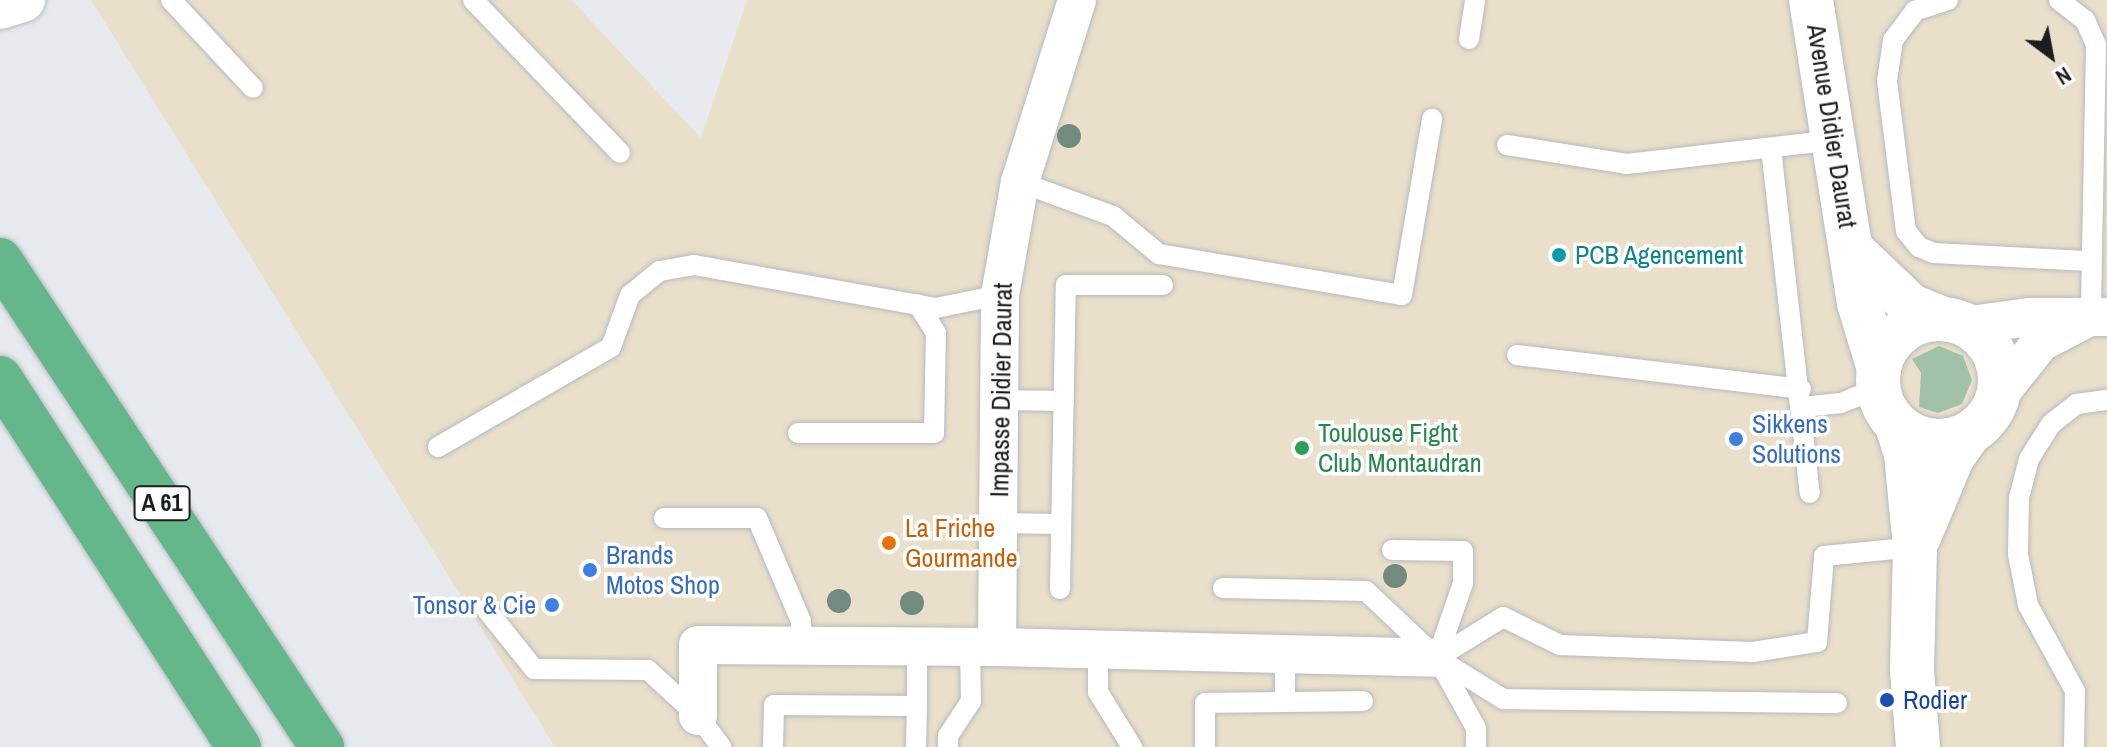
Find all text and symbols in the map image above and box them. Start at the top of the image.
north arrow [2011,16,2091,96]
street label: Avenue Didier Daurat [1800,22,1864,230]
text: N [2050,60,2077,93]
place label: PCB Agencement [1575,239,1744,271]
marker: PCB Agencement [1550,246,1568,264]
street label: Impasse Didier Daurat [984,283,1018,497]
place label: Sikkens Solutions [1752,408,1841,470]
place label: Toulouse Fight Club Montaudran [1318,417,1482,478]
marker: Sikkens Solutions [1727,430,1745,448]
marker: Toulouse Fight Club Montaudran [1293,439,1311,457]
road number: A 61 [132,483,192,523]
place label: La Friche Gourmande [905,512,1018,574]
marker: La Friche Gourmande [880,534,898,552]
place label: Brands Motos Shop [606,539,720,600]
marker: Brands Motos Shop [581,561,599,579]
place label: Tonsor & Cie [413,589,536,621]
marker: Tonsor & Cie [543,596,561,614]
place label: Rodier [1903,684,1967,716]
marker: Rodier [1878,691,1896,709]

